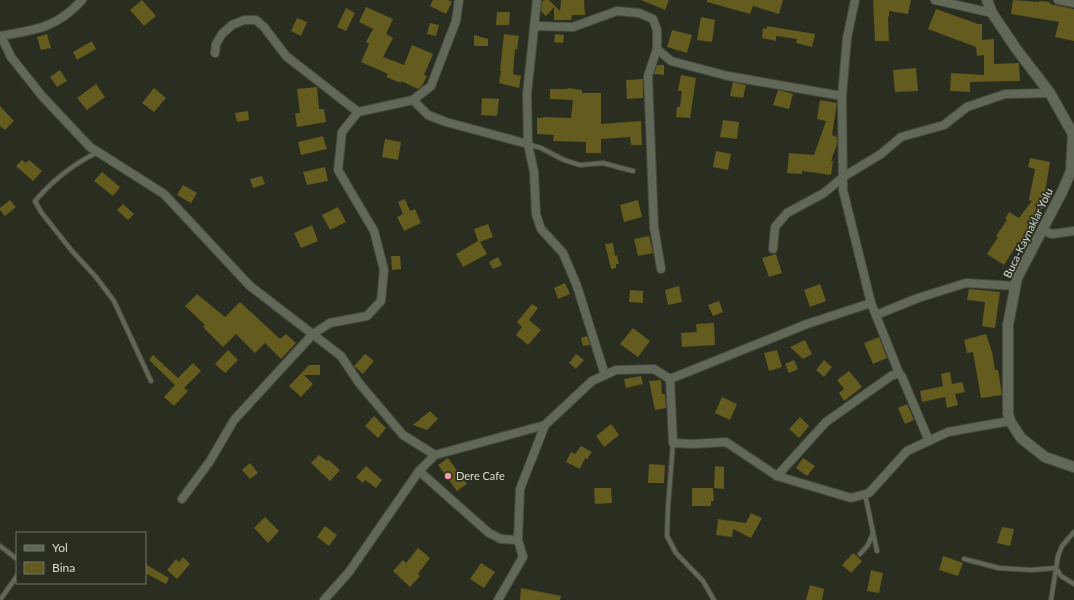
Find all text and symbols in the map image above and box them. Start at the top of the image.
street label: Buca-Kaynaklar Yolu [1000,186,1055,280]
place label: Dere Cafe [456,469,505,482]
marker: Dere Cafe [443,471,453,481]
legend [16,532,146,584]
text: Yol [52,540,68,555]
text: Bina [52,560,75,575]

